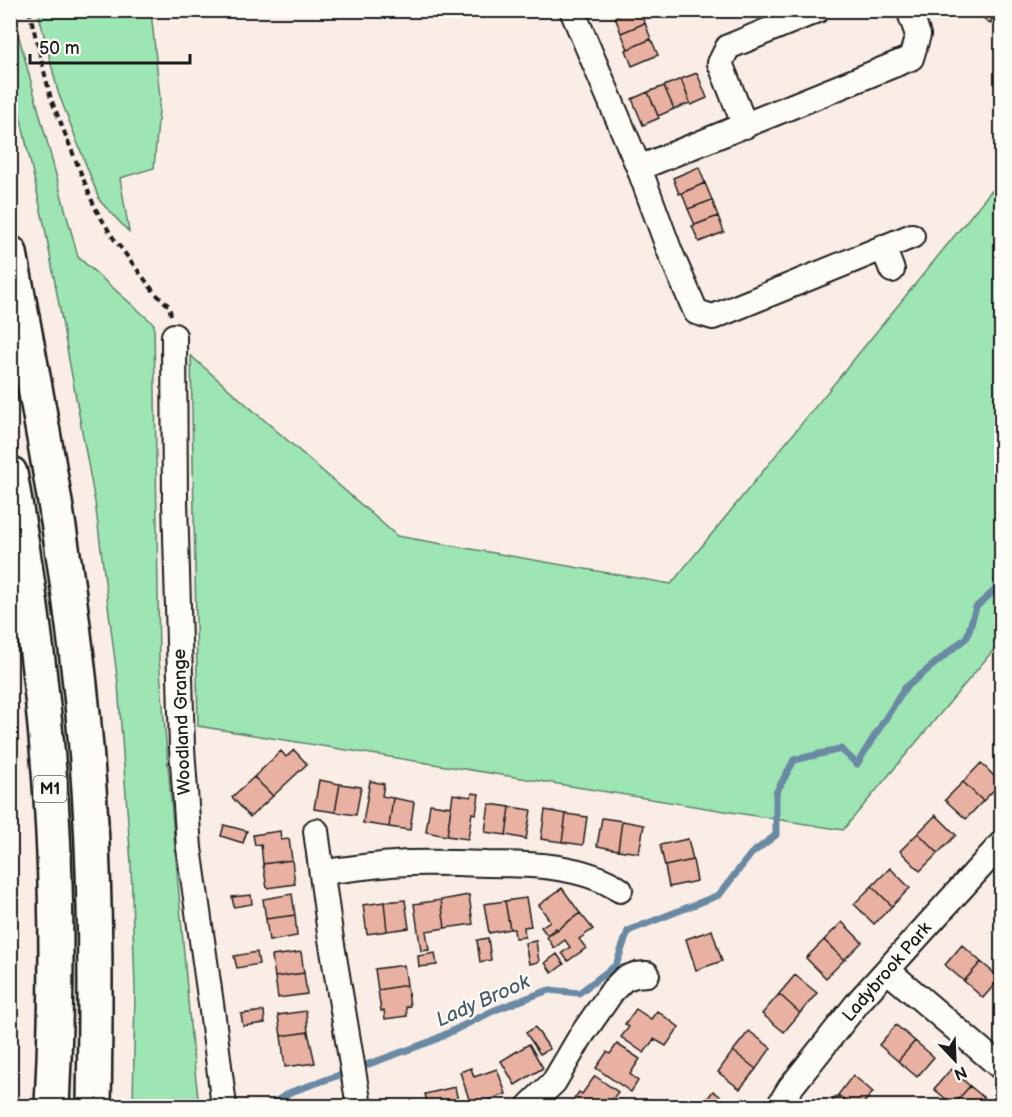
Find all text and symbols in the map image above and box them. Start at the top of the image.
scale bar [30,27,190,65]
text: 50 m [39,38,80,59]
street label: Woodland Grange [169,648,195,796]
road number: M1 [34,776,66,802]
street label: Ladybrook Park [838,918,936,1026]
water label: Lady Brook [432,969,535,1032]
north arrow [925,1030,985,1090]
text: N [951,1061,970,1084]

